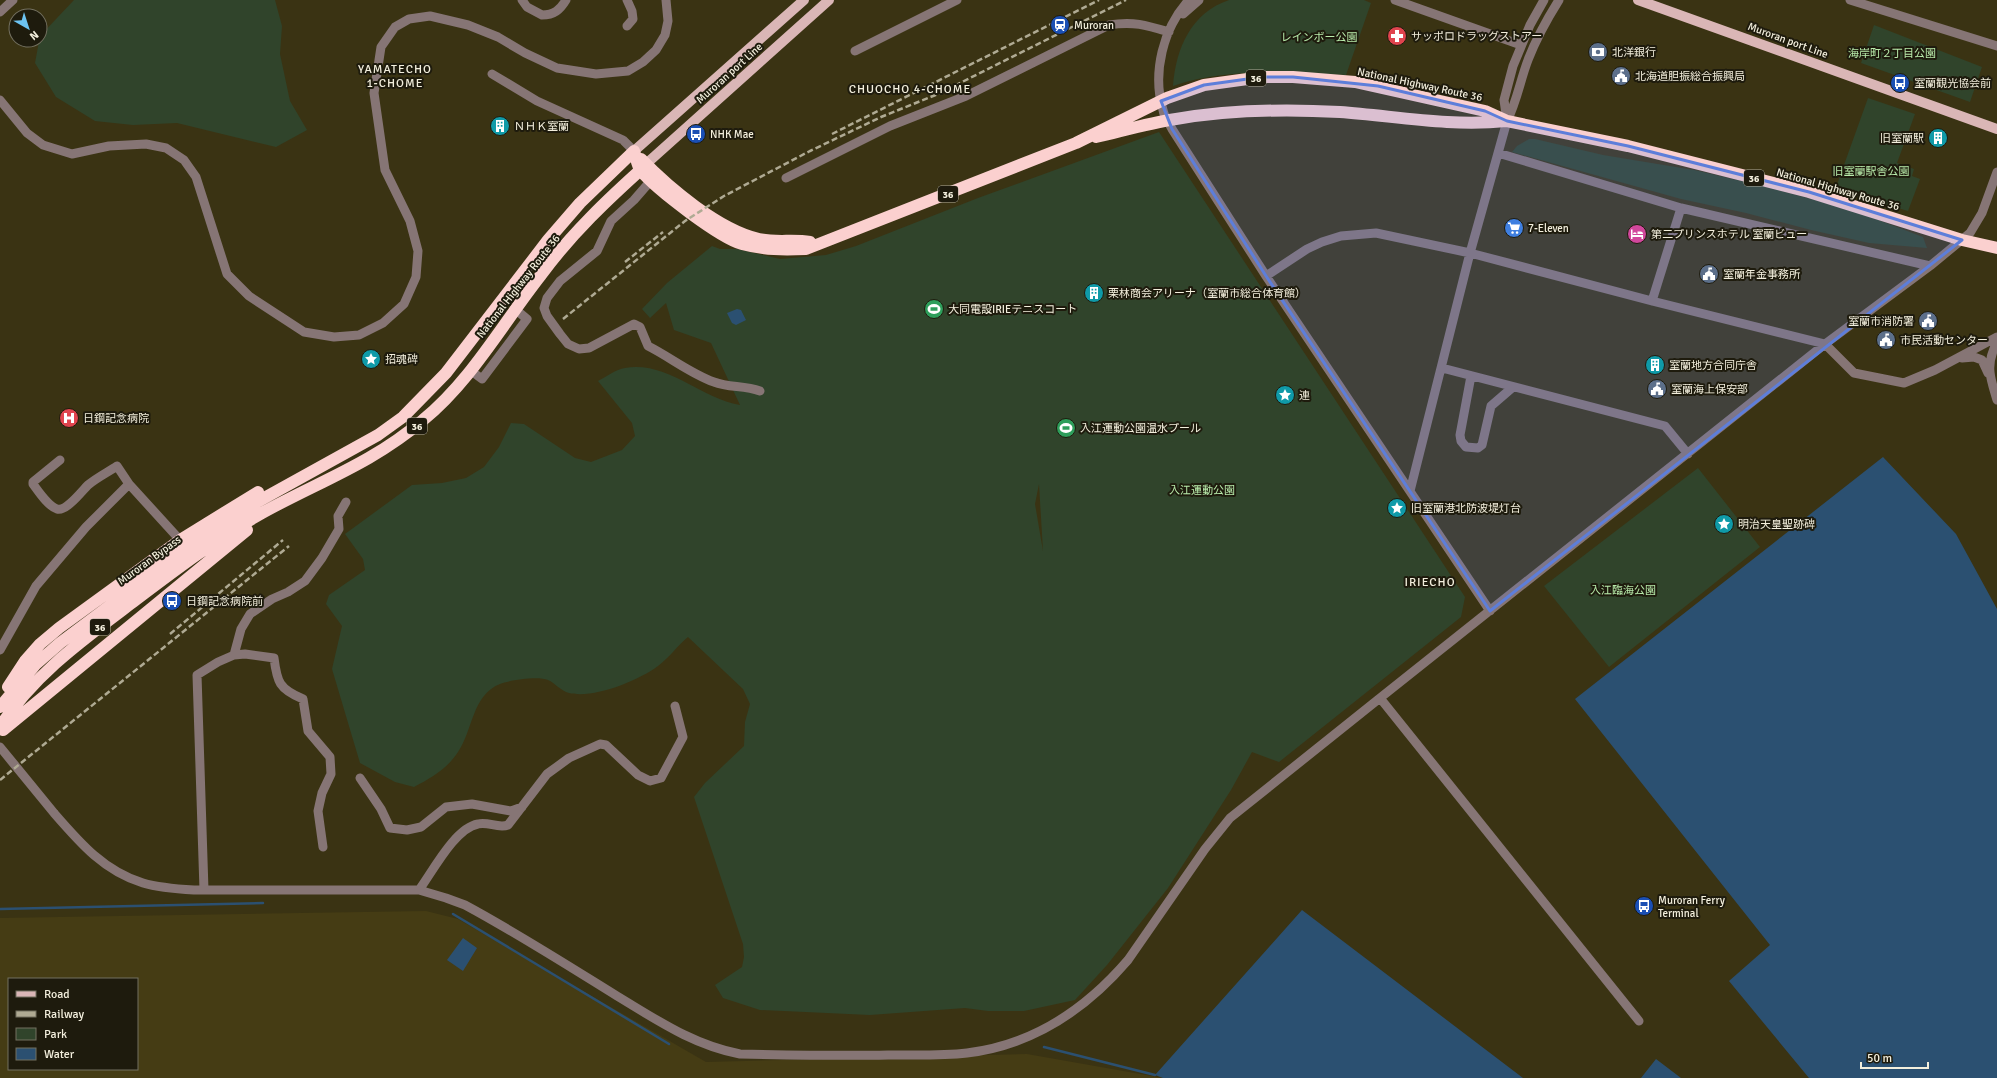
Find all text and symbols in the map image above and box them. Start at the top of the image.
north arrow [8,8,48,48]
station icon: Muroran [1049,14,1071,36]
place label: Muroran [1074,19,1114,32]
street label: Muroran port Line [1746,20,1830,61]
pharmacy icon: サッポロドラッグストアー [1386,25,1408,47]
text: N [27,28,41,43]
place label: サッポロドラッグストアー [1411,30,1542,43]
park label: レインボー公園 [1281,31,1358,44]
street label: Muroran port Line [694,40,765,106]
bank icon: 北洋銀行 [1587,41,1609,63]
place label: 北洋銀行 [1612,46,1656,59]
park label: 海岸町２丁目公園 [1848,47,1936,60]
district label: YAMATECHO 1-CHOME [358,62,432,91]
street label: National Highway Route 36 [1356,65,1484,104]
public building icon: 北海道胆振総合振興局 [1610,65,1632,87]
road number: 36 [1246,70,1266,86]
place label: 北海道胆振総合振興局 [1635,70,1745,83]
bus stop icon: 室蘭観光協会前 [1889,72,1911,94]
place label: 室蘭観光協会前 [1914,77,1991,90]
district label: CHUOCHO 4-CHOME [849,82,971,97]
building icon: ＮＨＫ室蘭 [489,115,511,137]
place label: ＮＨＫ室蘭 [514,120,569,133]
bus stop icon: NHK Mae [685,123,707,145]
building icon: 旧室蘭駅 [1927,127,1949,149]
place label: NHK Mae [710,128,754,141]
place label: 旧室蘭駅 [1880,132,1924,145]
park label: 旧室蘭駅舎公園 [1833,165,1910,178]
street label: National Highway Route 36 [1775,166,1901,213]
road number: 36 [1744,170,1764,186]
road number: 36 [938,186,958,202]
supermarket icon: 7-Eleven [1503,217,1525,239]
place label: 7-Eleven [1528,222,1569,235]
hotel icon: 第二プリンスホテル 室蘭ビュー [1626,223,1648,245]
place label: 第二プリンスホテル 室蘭ビュー [1651,228,1807,241]
street label: National Highway Route 36 [474,232,563,341]
public building icon: 室蘭年金事務所 [1698,263,1720,285]
place label: 室蘭年金事務所 [1723,268,1801,281]
building icon: 栗林商会アリーナ（室蘭市総合体育館） [1083,282,1105,304]
place label: 栗林商会アリーナ（室蘭市総合体育館） [1108,287,1306,300]
sports icon: 大同電設IRIEテニスコート [923,298,945,320]
place label: 大同電設IRIEテニスコート [948,303,1077,316]
public building icon: 室蘭市消防署 [1917,310,1939,332]
place label: 室蘭市消防署 [1848,315,1914,328]
public building icon: 市民活動センター [1875,329,1897,351]
place label: 市民活動センター [1900,334,1988,347]
place icon: 招魂碑 [360,348,382,370]
place label: 招魂碑 [385,353,418,366]
building icon: 室蘭地方合同庁舎 [1644,354,1666,376]
place label: 室蘭地方合同庁舎 [1669,359,1757,372]
public building icon: 室蘭海上保安部 [1646,378,1668,400]
place label: 室蘭海上保安部 [1671,383,1748,396]
place icon: 連 [1274,384,1296,406]
place label: 連 [1299,389,1310,402]
hospital icon: 日鋼記念病院 [58,407,80,429]
place label: 日鋼記念病院 [83,412,149,425]
sports icon: 入江運動公園温水プール [1055,417,1077,439]
road number: 36 [407,418,427,434]
place label: 入江運動公園温水プール [1080,422,1201,435]
park label: 入江運動公園 [1169,484,1235,497]
place icon: 旧室蘭港北防波堤灯台 [1386,497,1408,519]
place label: 旧室蘭港北防波堤灯台 [1411,502,1521,515]
place icon: 明治天皇聖跡碑 [1713,513,1735,535]
place label: 明治天皇聖跡碑 [1738,518,1815,531]
street label: Muroran Bypass [115,533,184,588]
district label: IRIECHO [1404,575,1456,590]
park label: 入江臨海公園 [1590,584,1656,597]
bus stop icon: 日鋼記念病院前 [161,590,183,612]
place label: 日鋼記念病院前 [186,595,263,608]
road number: 36 [90,619,110,635]
place label: Muroran Ferry Terminal [1658,894,1726,920]
bus stop icon: Muroran Ferry Terminal [1633,895,1655,917]
legend [8,978,138,1070]
text: Road [44,987,70,1002]
text: Railway [44,1007,84,1022]
text: Park [44,1027,67,1042]
scale bar [1861,1044,1928,1070]
text: Water [44,1047,75,1062]
text: 50 m [1867,1051,1892,1066]

